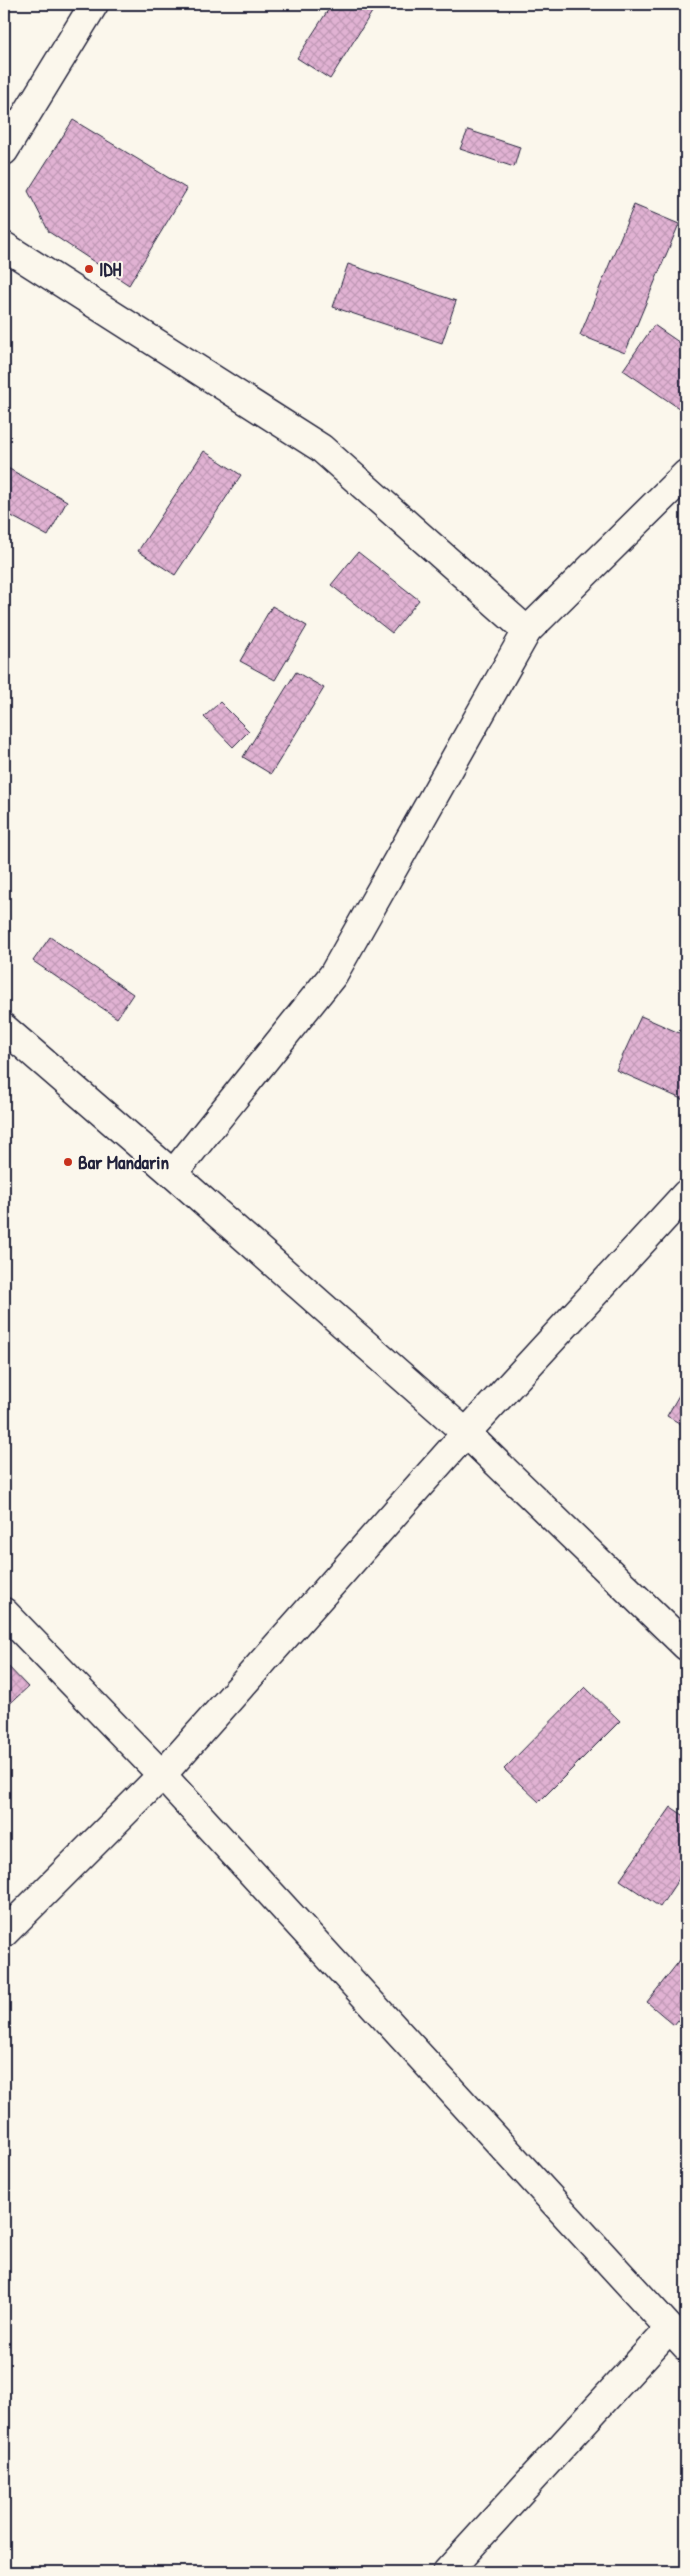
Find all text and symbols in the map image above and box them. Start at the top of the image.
place label: IDH [99,256,121,282]
marker: IDH [83,263,95,275]
place label: Bar Mandarin [78,1149,170,1175]
marker: Bar Mandarin [62,1156,74,1168]

